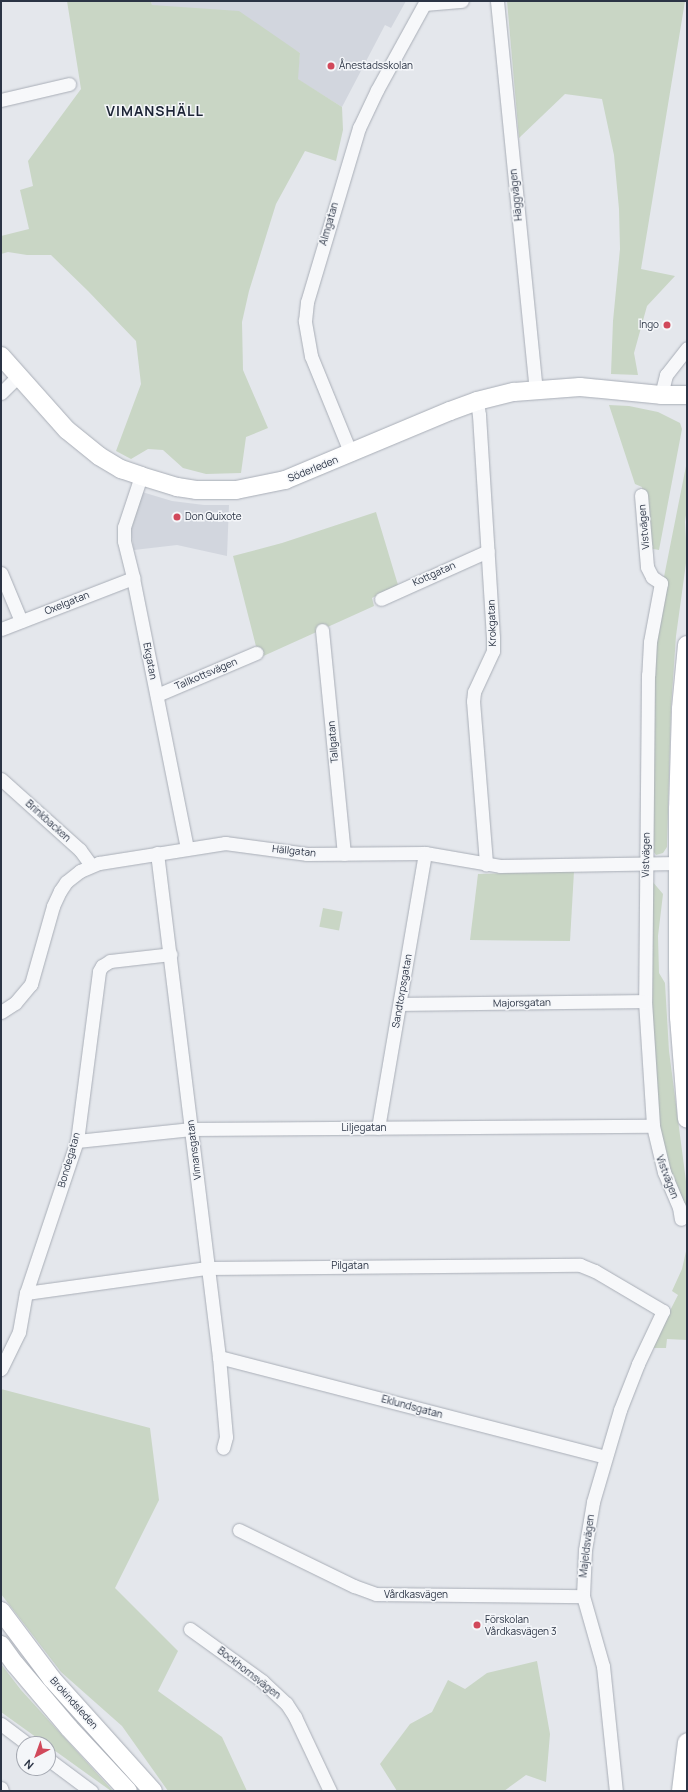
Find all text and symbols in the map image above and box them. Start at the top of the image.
place label: Ånestadsskolan [339,60,413,72]
marker: Ånestadsskolan [326,61,336,71]
district label: VIMANSHÄLL [106,103,204,119]
street label: Häggvägen [507,168,525,222]
street label: Almgatan [317,201,341,247]
place label: Ingo [639,319,659,331]
marker: Ingo [662,320,672,330]
street label: Söderleden [286,453,340,485]
street label: Vistvägen [636,504,652,550]
place label: Don Quixote [185,511,242,523]
marker: Don Quixote [172,512,182,522]
street label: Kottgatan [411,559,457,589]
street label: Oxelgatan [43,589,91,617]
street label: Krokgatan [485,599,499,647]
street label: Ekgatan [141,641,159,681]
street label: Tallkottsvägen [173,655,239,693]
street label: Tallgatan [325,720,341,764]
street label: Brinkbacken [23,798,73,844]
street label: Vistvägen [640,832,652,878]
street label: Hällgatan [271,843,317,859]
street label: Sandtorpsgatan [390,953,414,1029]
street label: Majorsgatan [493,996,551,1010]
street label: Vimansgatan [184,1119,204,1181]
street label: Liljegatan [341,1122,387,1134]
street label: Bondegatan [55,1131,83,1189]
street label: Vistvägen [653,1154,681,1200]
street label: Pilgatan [331,1260,369,1272]
street label: Eklundsgatan [380,1393,444,1421]
street label: Majeldsvägen [577,1514,597,1578]
street label: Vårdkasvägen [384,1589,448,1601]
place label: Förskolan Vårdkasvägen 3 [485,1613,557,1636]
marker: Förskolan Vårdkasvägen 3 [472,1620,482,1630]
street label: Bockhornsvägen [215,1645,283,1701]
street label: Brokindsleden [48,1675,100,1731]
north arrow [16,1736,56,1776]
text: N [21,1756,36,1773]

